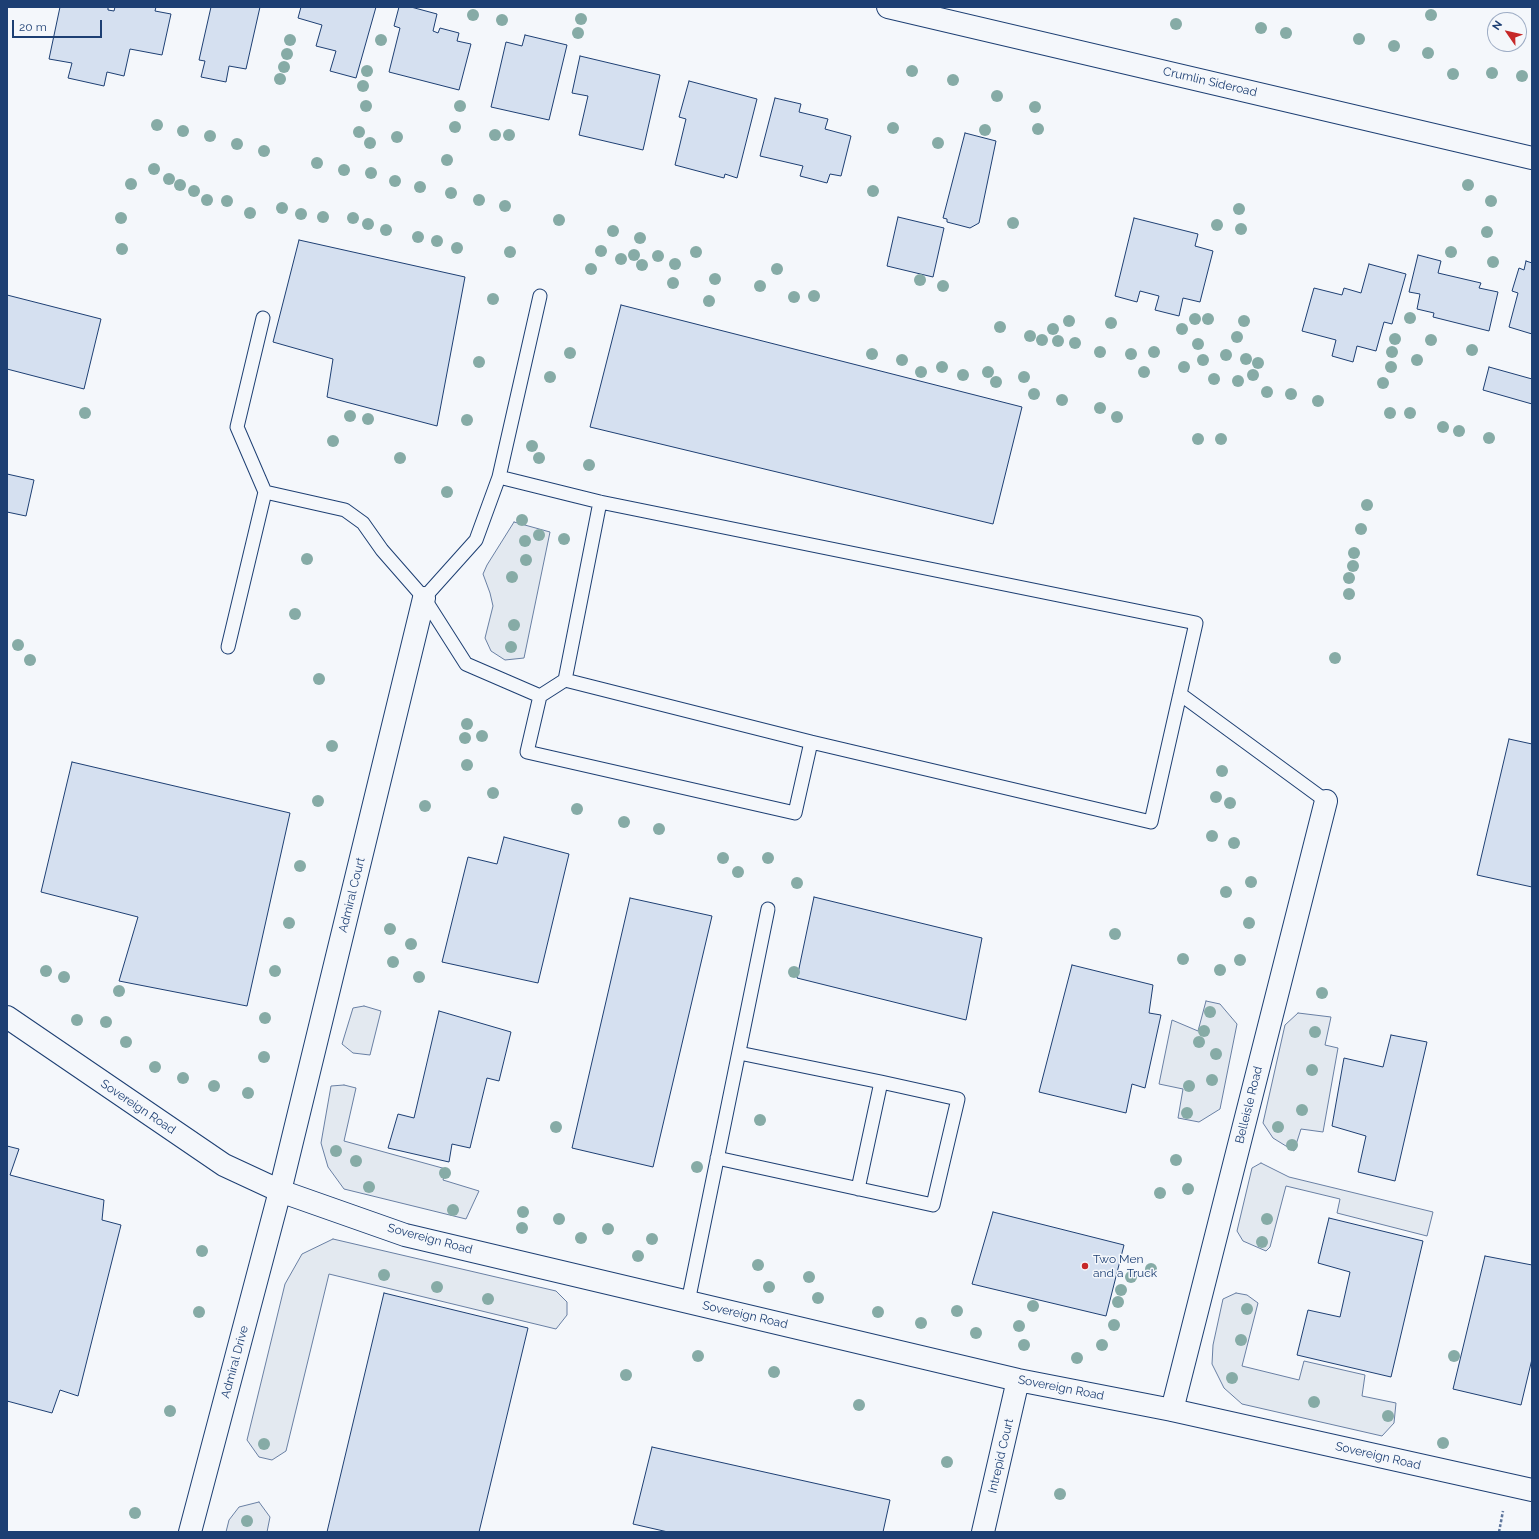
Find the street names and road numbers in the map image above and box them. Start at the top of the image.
street label: Crumlin Sideroad [1162,64,1258,100]
street label: Admiral Court [336,856,368,934]
street label: Belleisle Road [1232,1065,1266,1145]
street label: Sovereign Road [98,1077,178,1137]
street label: Sovereign Road [386,1221,474,1257]
street label: Sovereign Road [701,1298,789,1332]
street label: Admiral Drive [218,1324,252,1400]
street label: Sovereign Road [1017,1373,1105,1403]
street label: Intrepid Court [985,1417,1017,1495]
street label: Sovereign Road [1334,1439,1422,1473]

